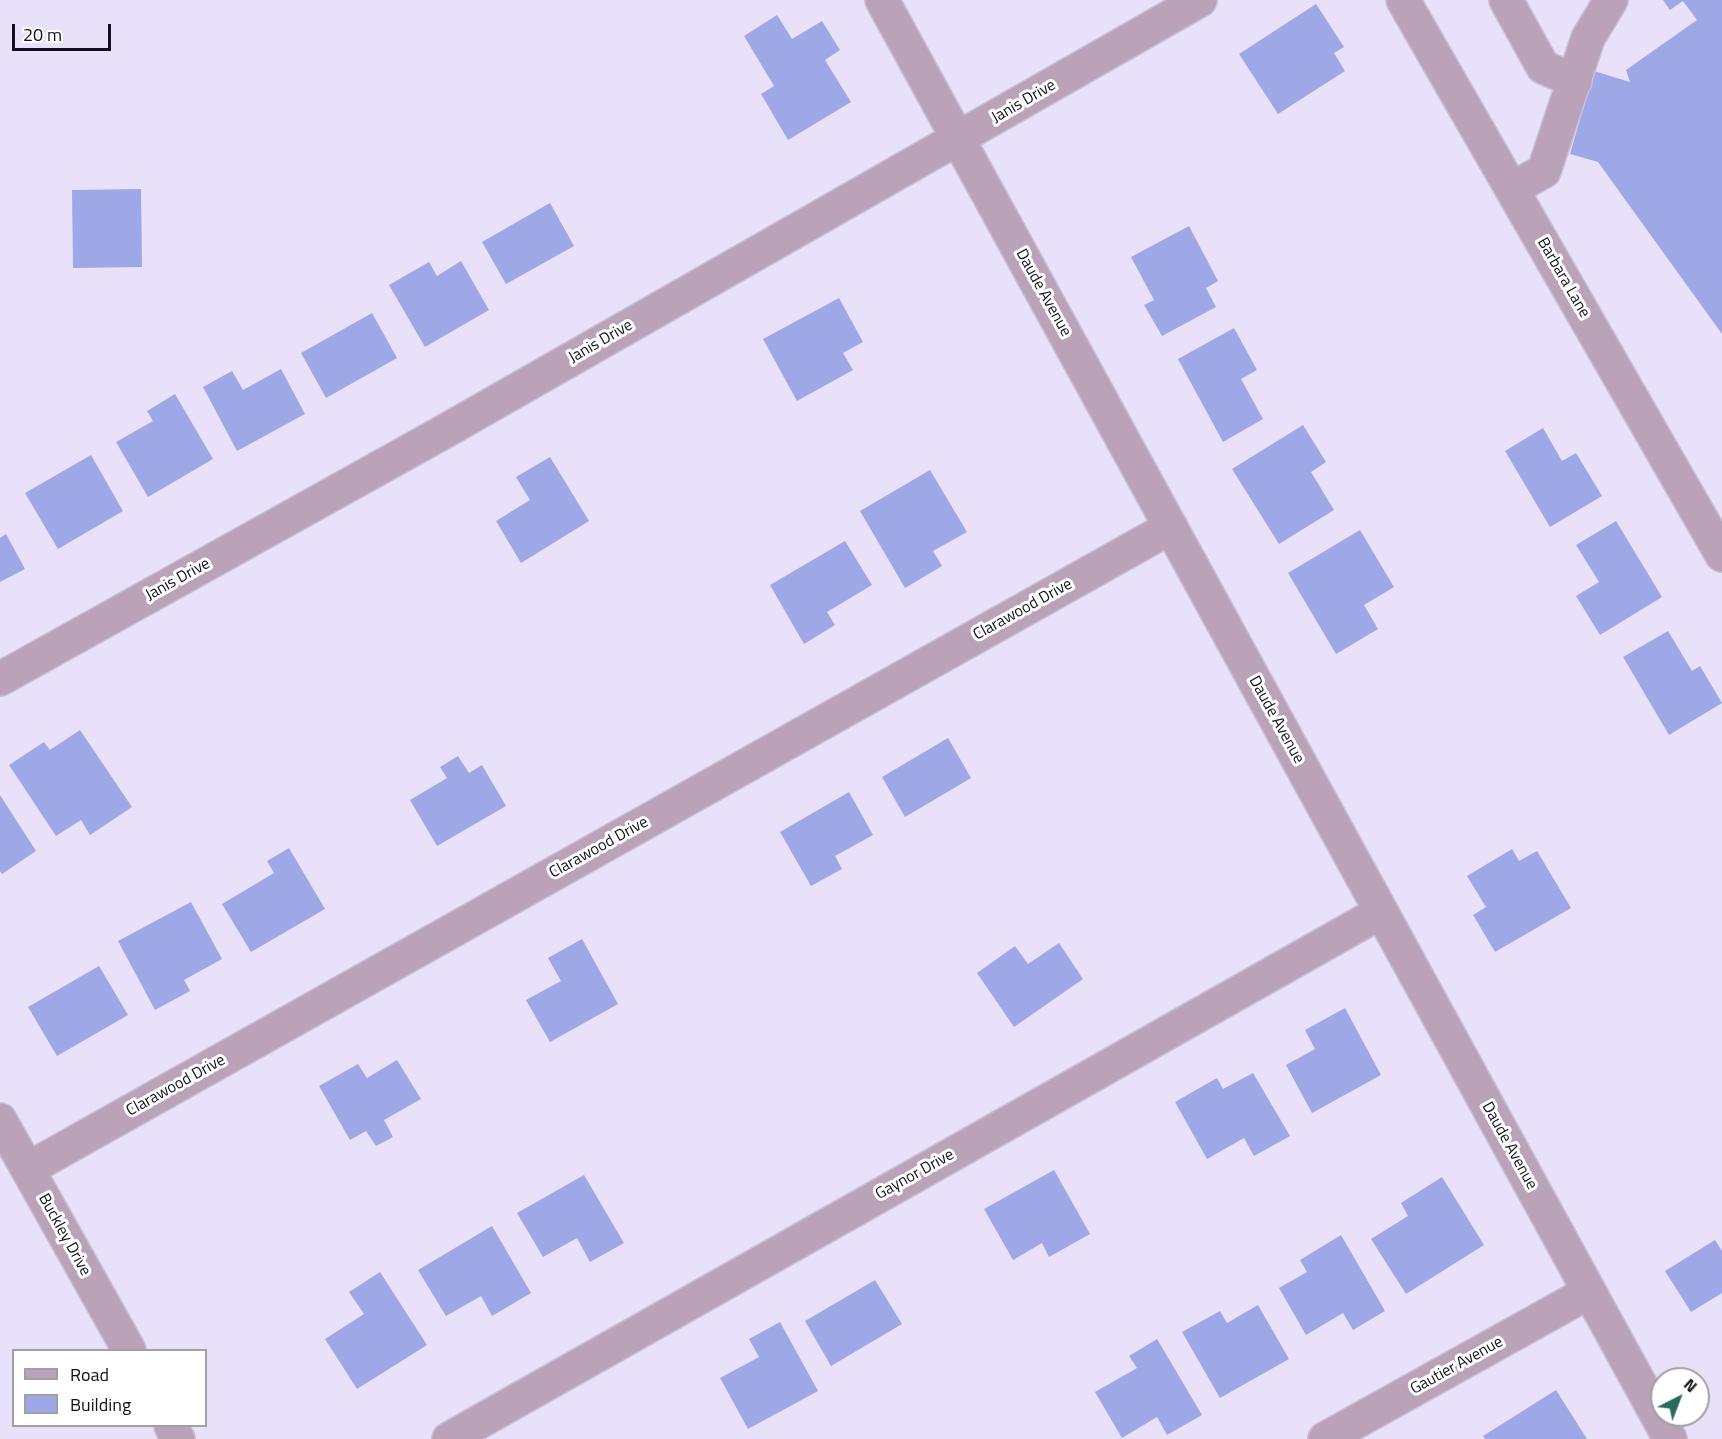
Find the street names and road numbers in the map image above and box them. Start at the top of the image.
street label: Janis Drive [989,76,1059,128]
street label: Barbara Lane [1532,235,1594,321]
street label: Daude Avenue [1011,246,1075,340]
street label: Janis Drive [566,316,636,368]
street label: Janis Drive [142,554,214,606]
street label: Clarawood Drive [970,575,1076,645]
street label: Daude Avenue [1244,673,1308,767]
street label: Clarawood Drive [546,813,652,883]
street label: Clarawood Drive [123,1051,229,1121]
street label: Daude Avenue [1477,1099,1541,1193]
street label: Gaynor Drive [872,1146,958,1204]
street label: Buckley Drive [34,1191,94,1279]
street label: Gautier Avenue [1407,1333,1507,1399]

